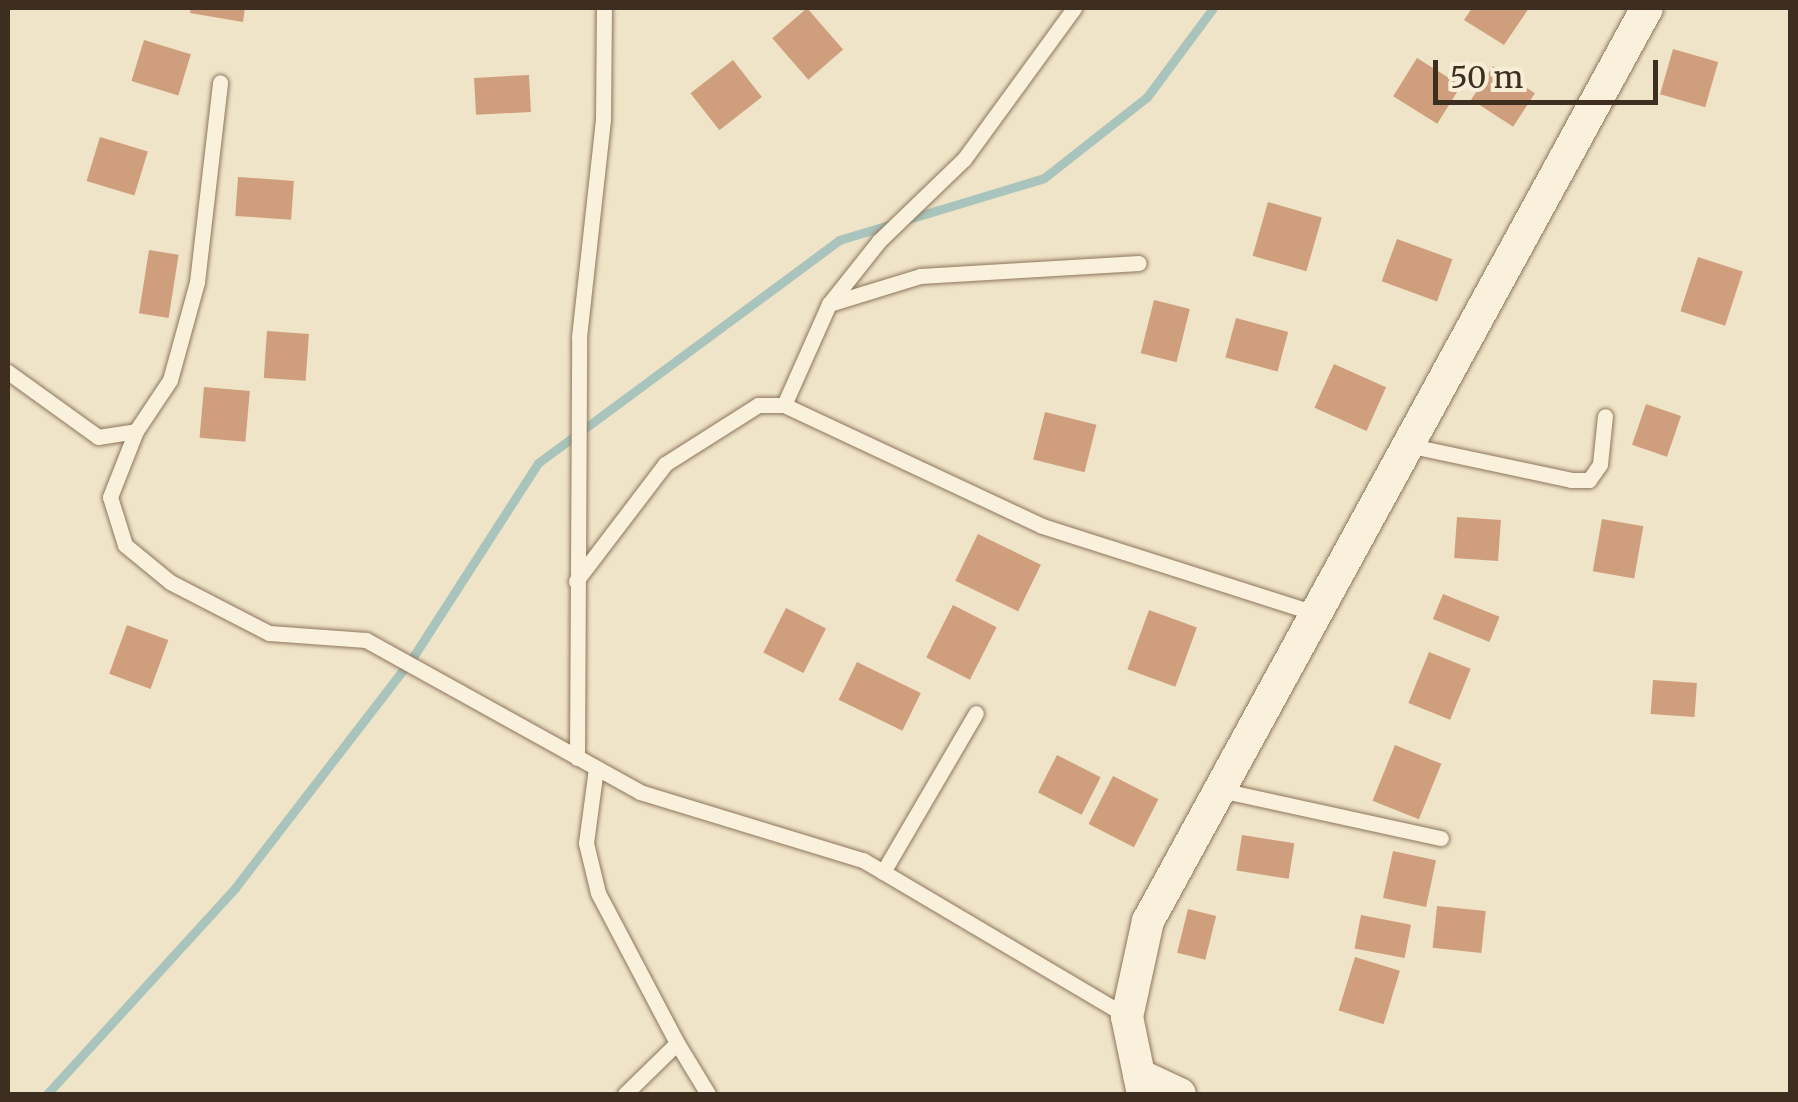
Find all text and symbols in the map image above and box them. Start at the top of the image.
scale bar [1438,40,1663,102]
text: 50 m [1450,58,1523,96]

